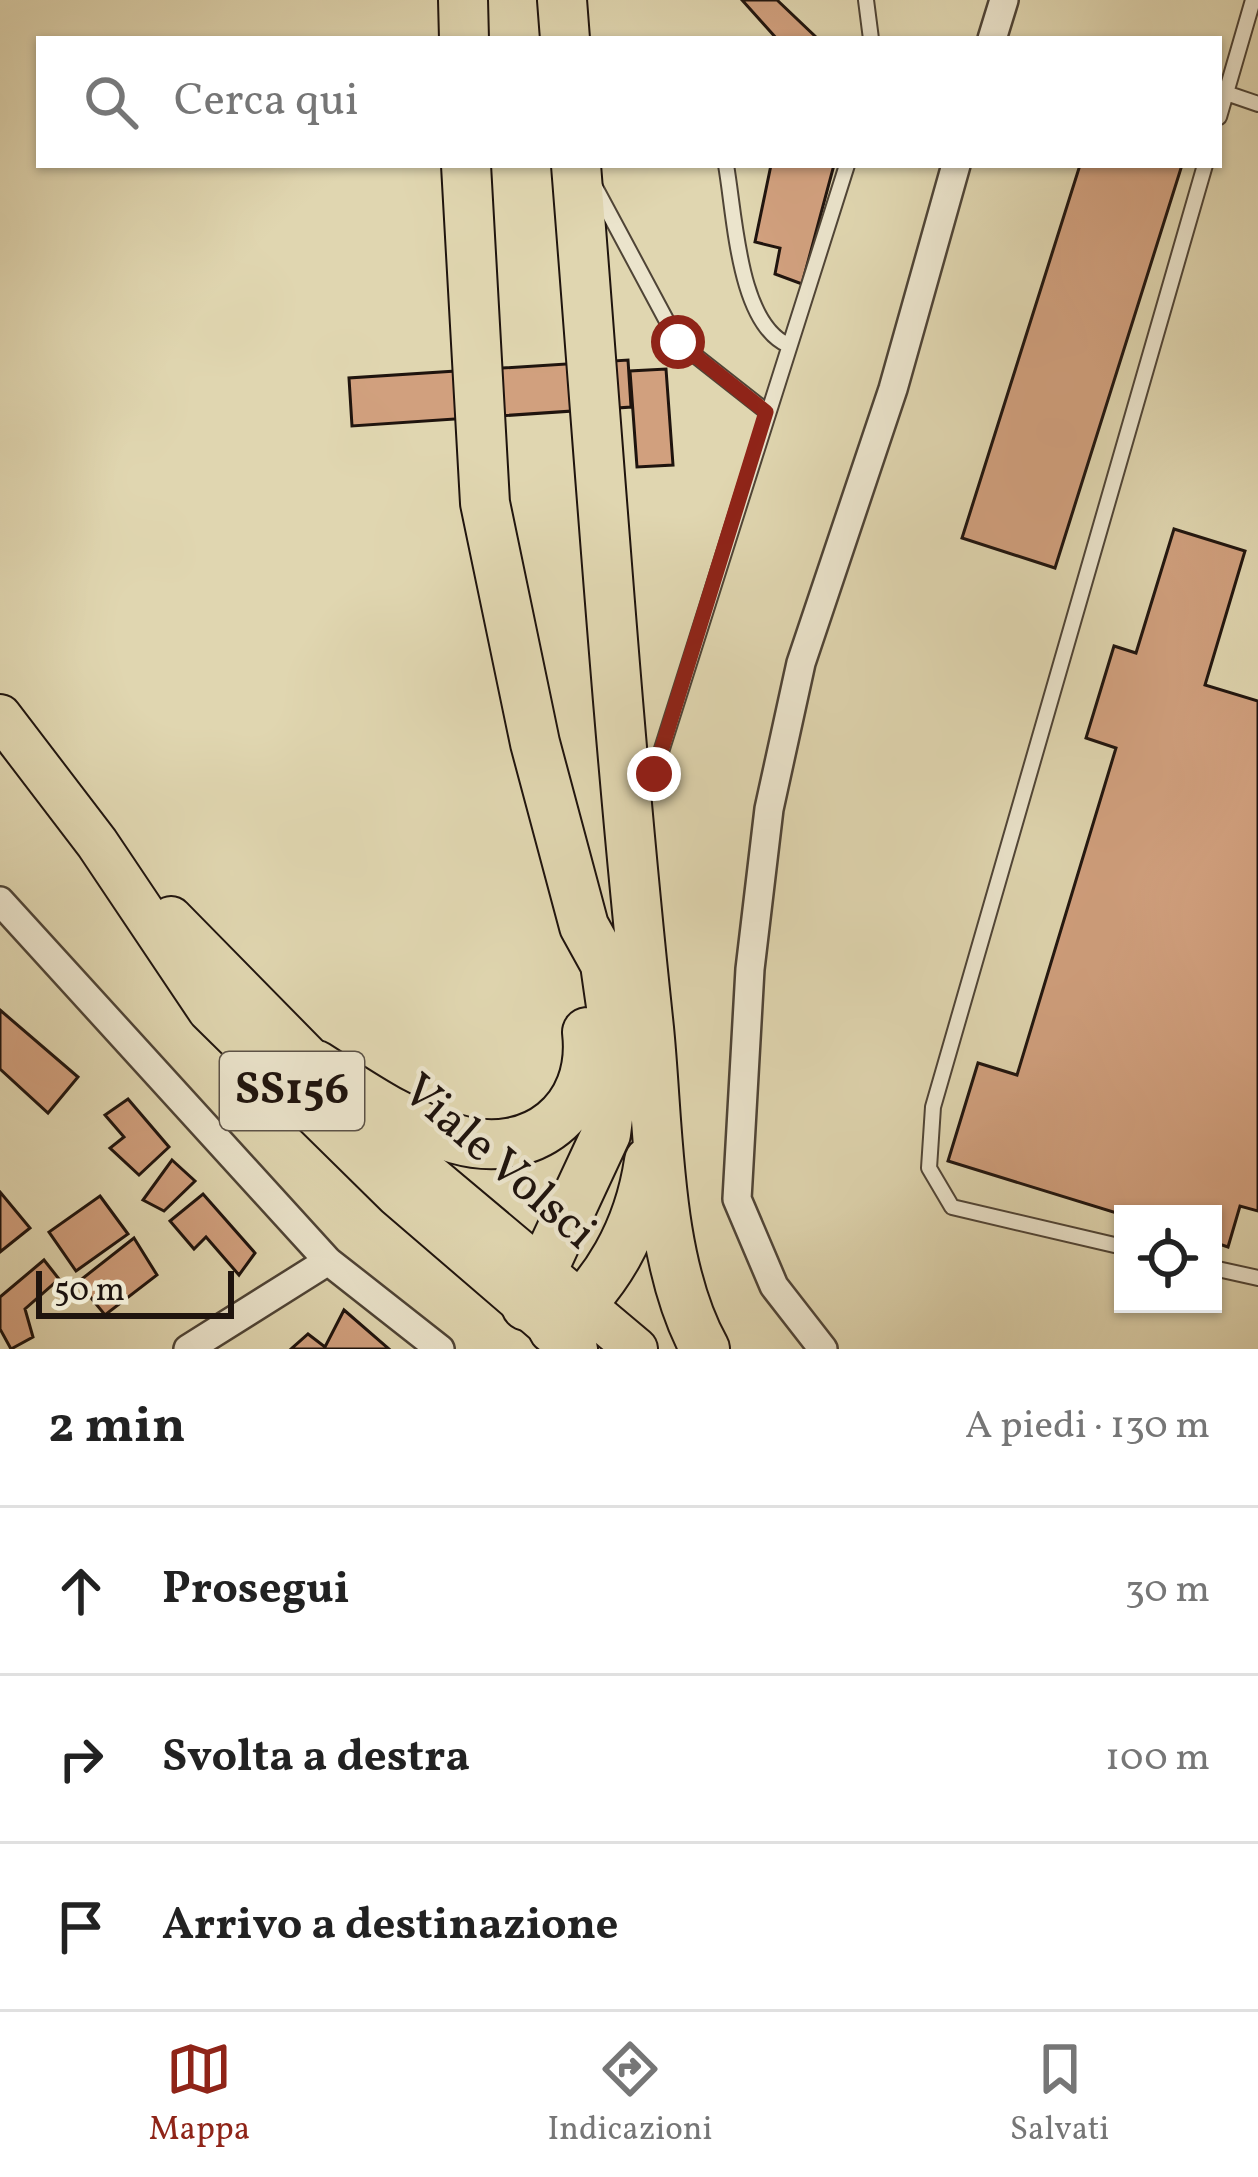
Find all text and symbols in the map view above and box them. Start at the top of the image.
search box [36,36,1222,168]
icon: search [78,69,144,135]
text: Cerca qui [174,71,359,134]
route start [651,315,705,369]
route end [627,747,681,801]
road number: SS156 [220,1052,364,1130]
street label: Viale Volsci [386,1060,610,1266]
map controls [1114,1205,1222,1313]
button: locate [1114,1205,1222,1313]
scale bar [36,1265,234,1318]
text: 50 m [54,1269,125,1315]
text: 2 min [48,1392,186,1463]
text: A piedi · 130 m [965,1400,1210,1454]
icon: ahead [48,1558,114,1624]
text: Prosegui [162,1559,350,1622]
text: 30 m [1125,1564,1210,1618]
icon: right [48,1726,114,1792]
text: Svolta a destra [162,1727,470,1790]
text: 100 m [1105,1732,1210,1786]
icon: arrive [48,1894,114,1960]
text: Arrivo a destinazione [162,1895,618,1958]
tab: Mappa [149,2036,250,2154]
tab: Indicazioni [548,2036,712,2154]
tab: Salvati [1010,2036,1109,2154]

